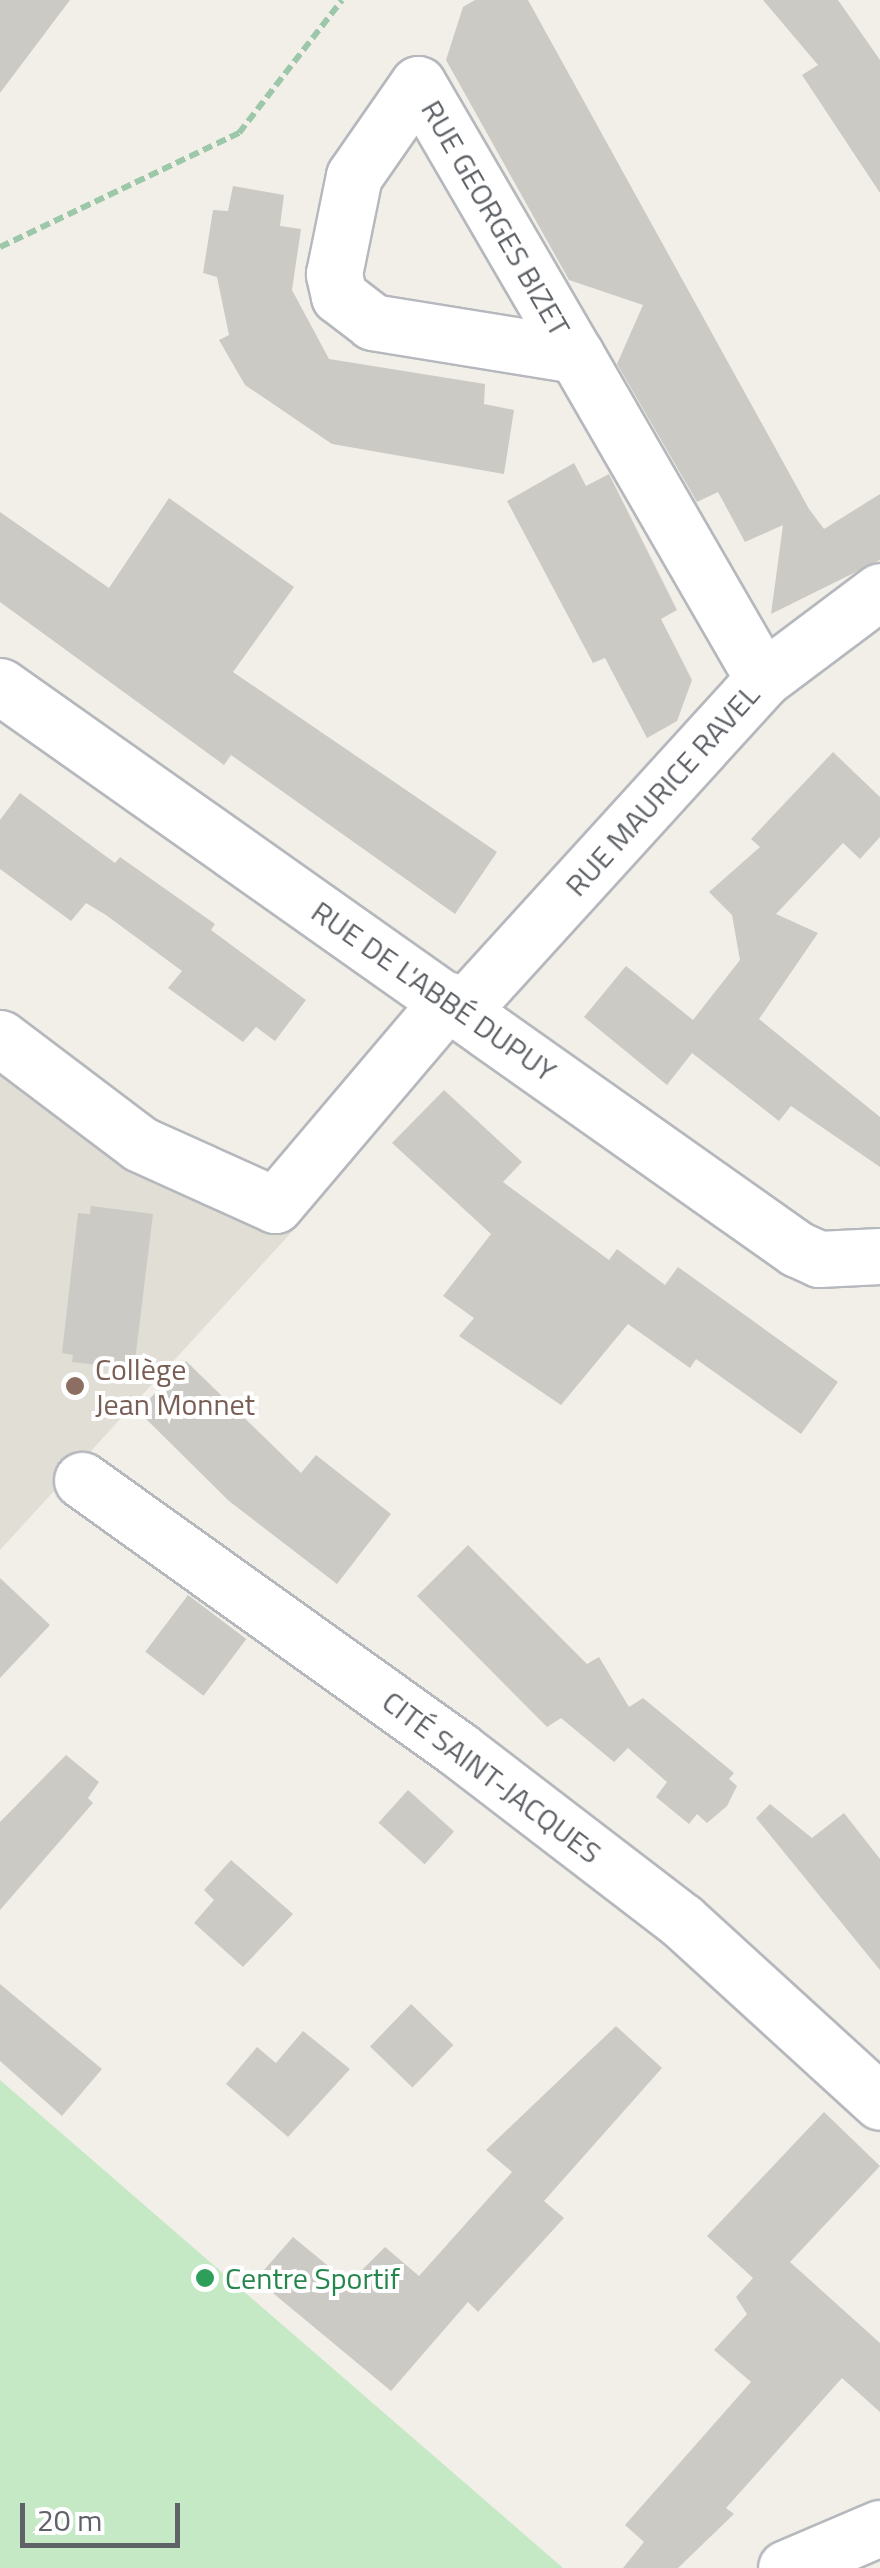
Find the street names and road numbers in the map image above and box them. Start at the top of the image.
street label: RUE GEORGES BIZET [414,94,578,342]
street label: RUE MAURICE RAVEL [558,677,766,903]
street label: RUE DE L'ABBÉ DUPUY [305,893,563,1089]
street label: CITÉ SAINT-JACQUES [376,1683,608,1871]

